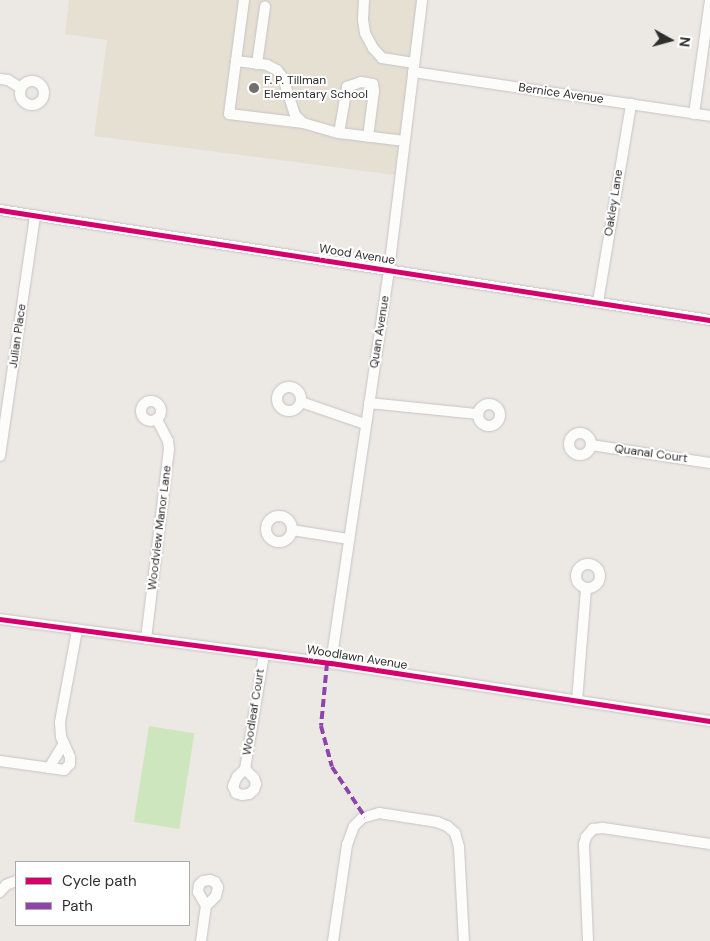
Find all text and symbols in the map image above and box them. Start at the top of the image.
north arrow [645,15,695,65]
text: N [675,36,694,48]
place label: F. P. Tillman Elementary School [264,74,368,102]
street label: Bernice Avenue [517,81,605,107]
marker: F. P. Tillman Elementary School [248,82,260,94]
street label: Oakley Lane [602,169,626,237]
street label: Wood Avenue [318,242,396,268]
street label: Quan Avenue [367,295,393,369]
street label: Julian Place [6,303,30,369]
street label: Quanal Court [613,442,689,466]
street label: Woodview Manor Lane [145,465,175,591]
street label: Woodlawn Avenue [306,643,408,673]
street label: Woodleaf Court [240,668,268,756]
legend [15,861,190,926]
text: Cycle path [62,871,137,891]
text: Path [62,896,93,916]

